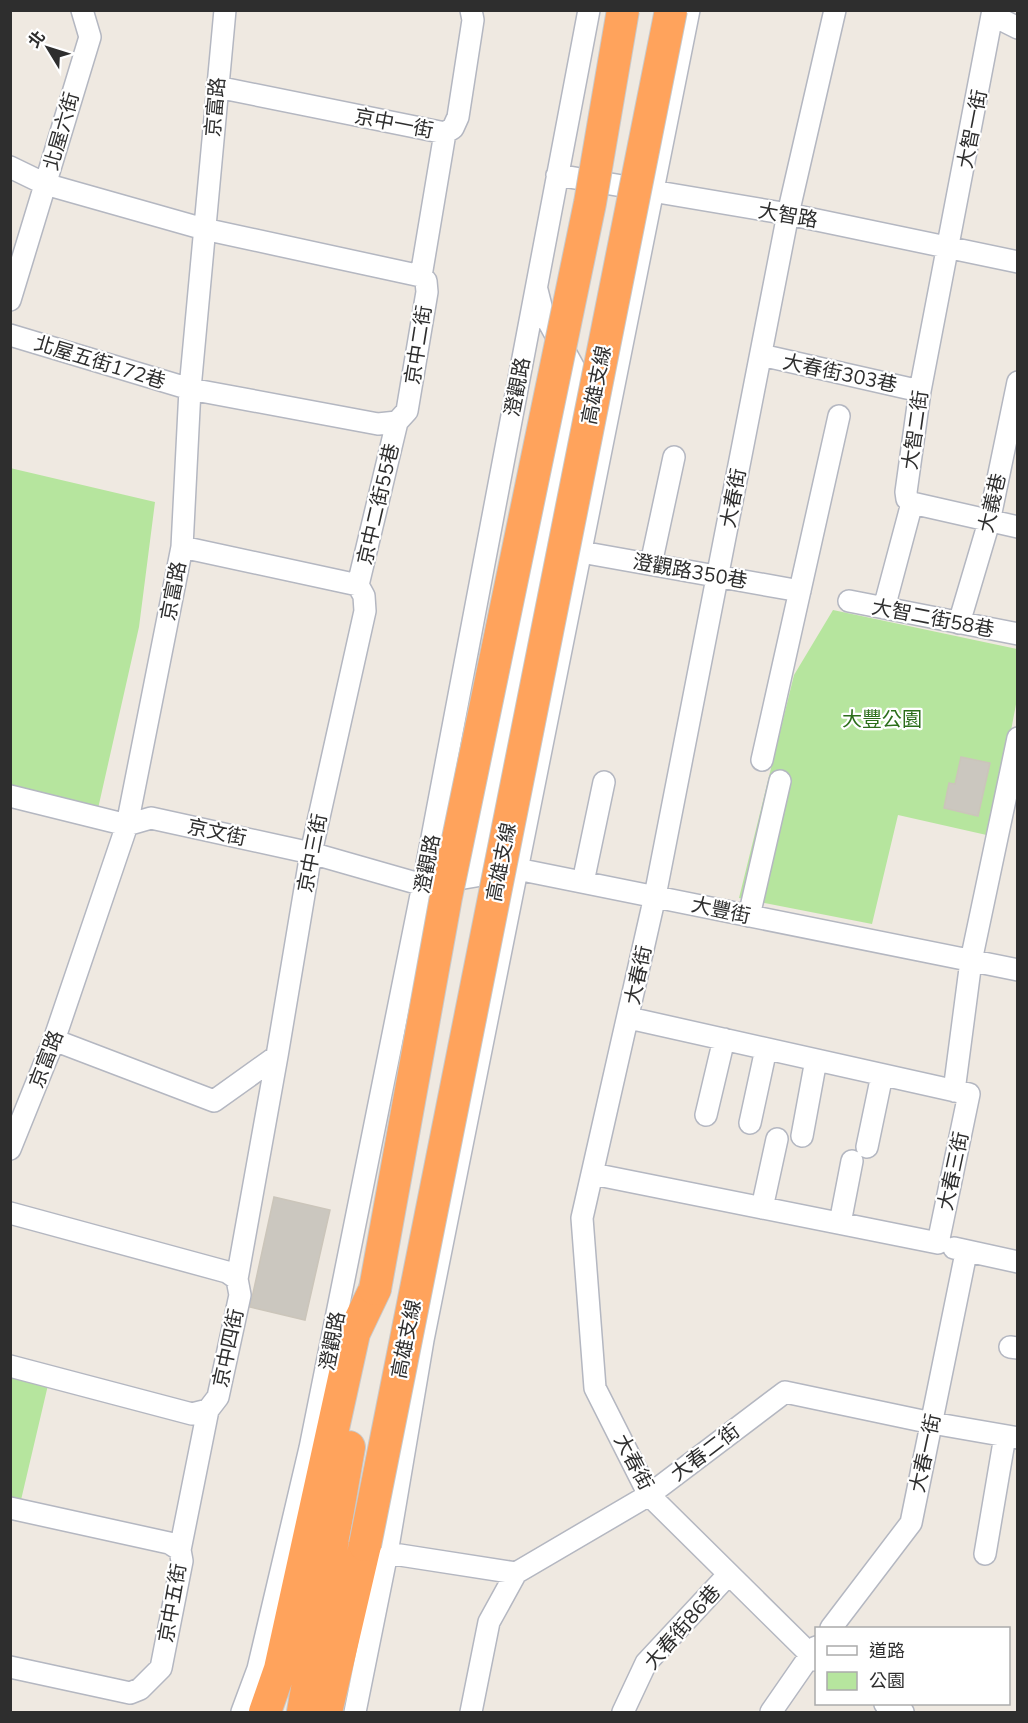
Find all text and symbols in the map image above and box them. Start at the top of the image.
north arrow [18,18,78,78]
text: 北 [23,26,51,52]
street label: 京富路 [199,76,232,138]
street label: 大智一街 [952,87,993,171]
street label: 北屋六街 [37,89,85,173]
street label: 京中一街 [352,103,436,144]
street label: 大智路 [756,197,820,234]
street label: 京中二街 [399,303,438,387]
street label: 北屋五街172巷 [31,330,169,395]
street label: 高雄支線 [576,343,617,427]
street label: 大春街303巷 [780,348,899,399]
street label: 澄觀路 [499,355,536,419]
street label: 大智二街 [897,389,934,472]
street label: 京中二街55巷 [351,441,406,568]
street label: 大春街 [715,466,752,530]
street label: 大義巷 [973,471,1012,535]
street label: 澄觀路350巷 [630,548,749,595]
street label: 京富路 [155,559,192,623]
street label: 大智二街58巷 [869,593,996,644]
park label: 大豐公園 [842,706,922,733]
street label: 京中三街 [292,811,333,895]
street label: 京文街 [185,813,249,852]
street label: 高雄支線 [481,820,522,904]
street label: 澄觀路 [409,832,446,896]
street label: 大豐街 [689,891,753,930]
street label: 大春街 [619,943,658,1007]
street label: 京富路 [23,1026,70,1092]
street label: 大春三街 [932,1129,975,1213]
street label: 高雄支線 [386,1297,427,1381]
street label: 京中四街 [207,1306,250,1390]
street label: 澄觀路 [314,1309,351,1373]
street label: 大春一街 [904,1411,947,1495]
street label: 大春二街 [665,1418,745,1487]
street label: 大春街 [608,1429,660,1495]
street label: 京中五街 [152,1561,193,1645]
street label: 大春街86巷 [638,1579,727,1675]
legend [815,1627,1010,1705]
text: 道路 [869,1639,905,1663]
text: 公園 [869,1669,905,1693]

